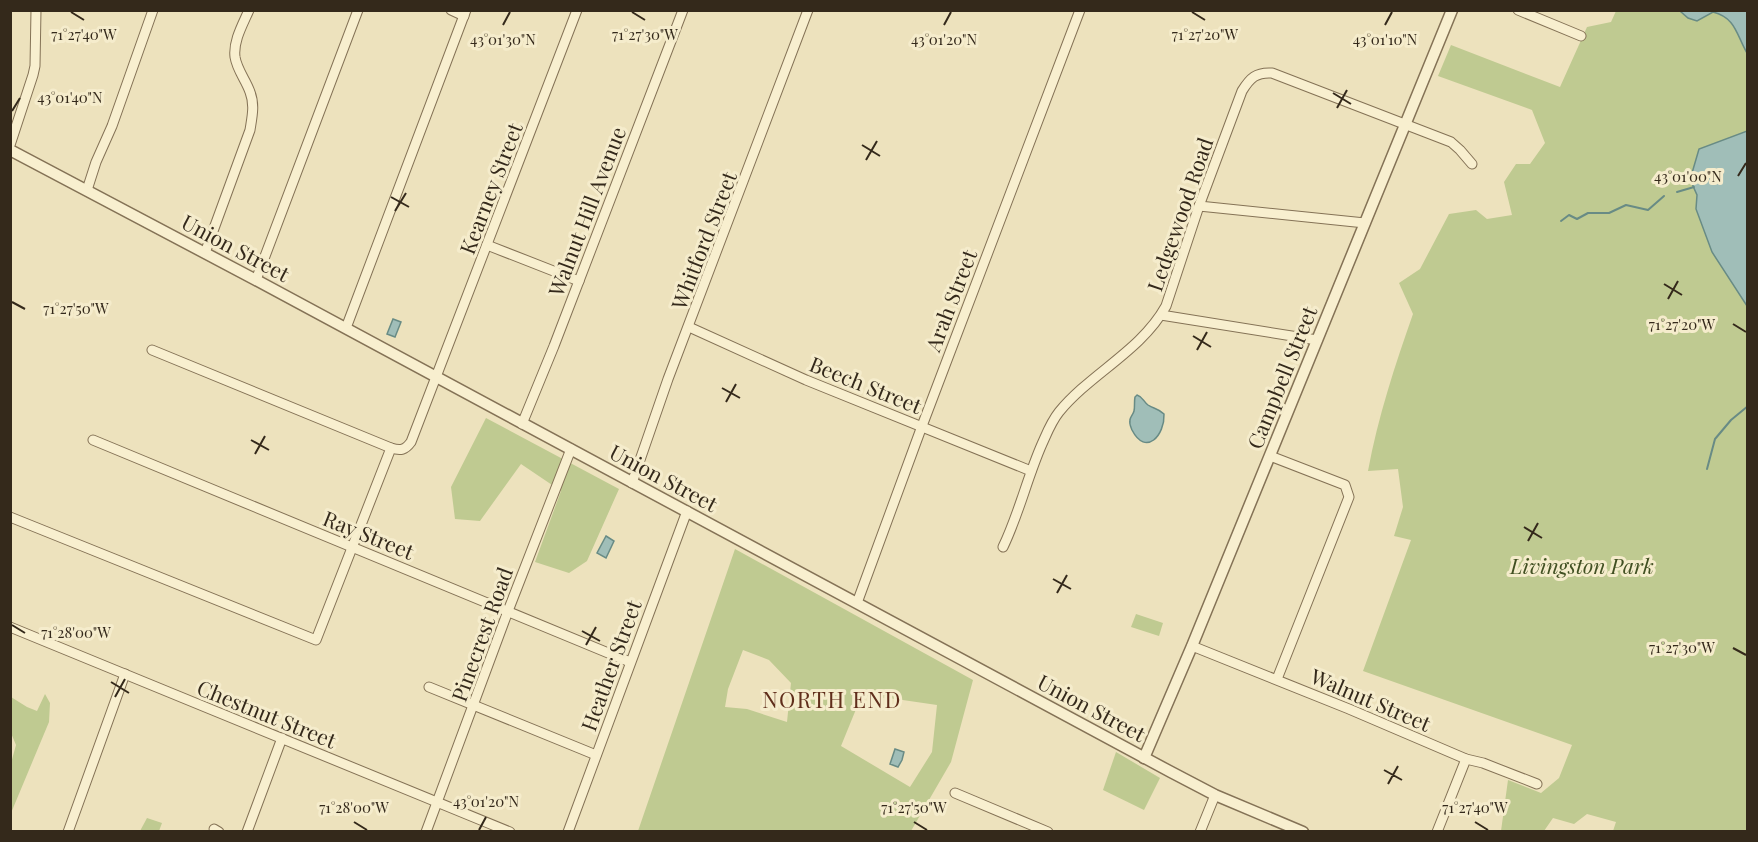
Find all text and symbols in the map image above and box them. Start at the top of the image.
text: 71°27'40"W [51,24,117,44]
text: 71°27'30"W [612,24,678,44]
text: 71°27'20"W [1172,24,1239,44]
text: 43°01'30"N [470,29,536,49]
text: 43°01'20"N [911,29,978,49]
text: 43°01'10"N [1353,29,1418,49]
text: 43°01'40"N [37,87,103,107]
street label: Kearney Street [452,118,528,258]
street label: Walnut Hill Avenue [540,122,631,301]
street label: Ledgewood Road [1140,133,1218,295]
street label: Whitford Street [663,166,742,314]
text: 43°01'00"N [1654,166,1722,186]
street label: Union Street [177,207,295,287]
street label: Arah Street [917,245,982,356]
text: 71°27'50"W [43,298,109,318]
street label: Campbell Street [1240,301,1323,453]
text: 71°27'20"W [1649,314,1716,334]
street label: Beech Street [806,349,927,419]
street label: Union Street [605,437,723,517]
street label: Ray Street [319,503,419,565]
park label: Livingston Park [1509,551,1654,579]
street label: Pinecrest Road [444,563,518,705]
street label: Heather Street [573,595,647,734]
text: 71°28'00"W [41,622,111,642]
text: 71°27'30"W [1649,637,1715,657]
street label: Walnut Street [1306,661,1436,737]
street label: Union Street [1033,667,1151,747]
street label: Chestnut Street [193,672,341,754]
district label: NORTH END [762,684,902,714]
text: 43°01'20"N [453,791,520,811]
text: 71°28'00"W [319,797,389,817]
text: 71°27'50"W [881,797,947,817]
text: 71°27'40"W [1442,797,1508,817]

